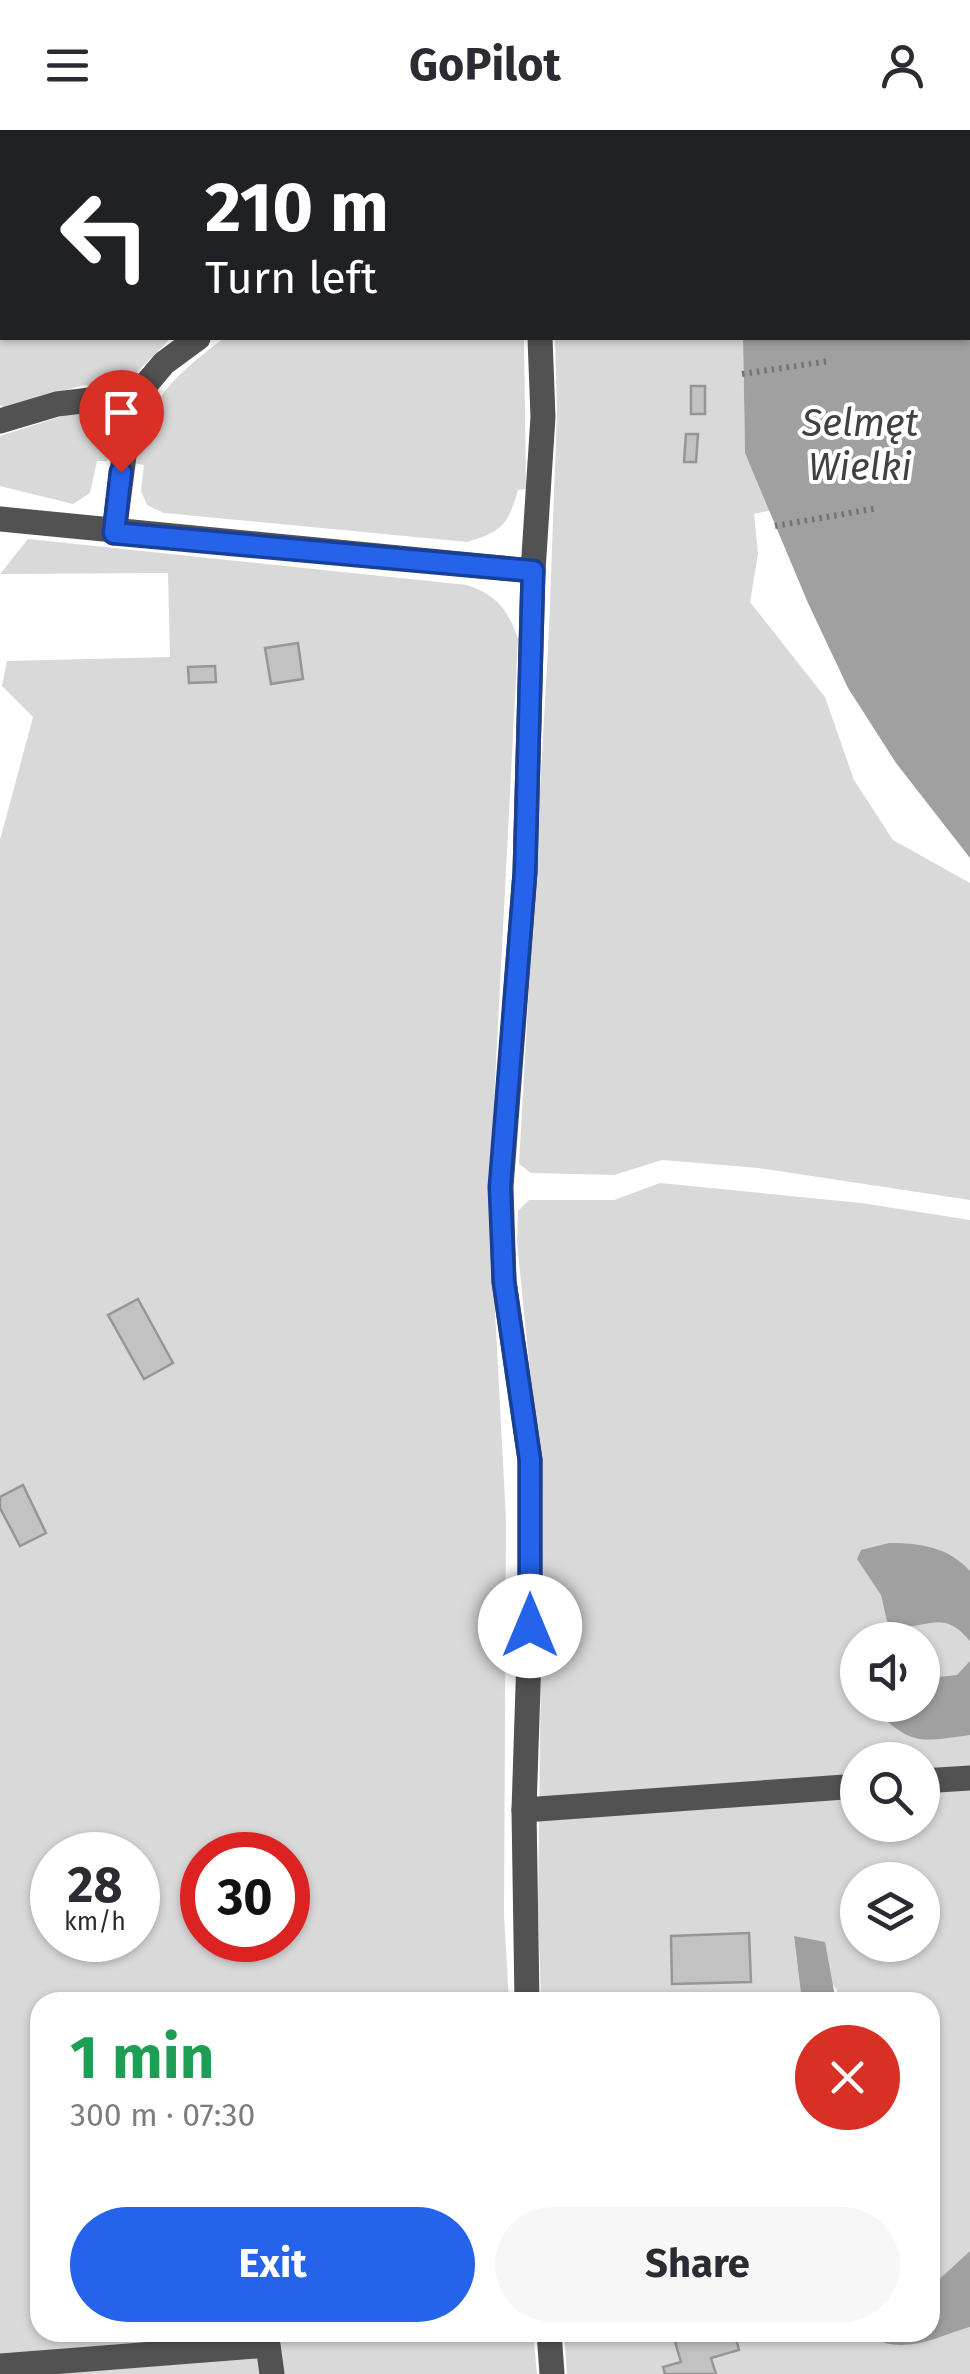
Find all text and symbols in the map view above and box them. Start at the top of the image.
icon: menu [40,38,95,93]
text: GoPilot [409,38,561,92]
icon: person [875,38,930,93]
text: 210 m [205,166,389,250]
icon: left [40,170,170,300]
text: Turn left [205,251,377,305]
pin [79,370,164,473]
icon: arrive [94,385,149,440]
water label: Selmęt Wielki [801,400,919,490]
position arrow [478,1574,582,1678]
map controls [840,1622,940,1962]
button: sound [840,1622,940,1722]
button: search [840,1742,940,1842]
speed limit sign: 30 [180,1832,310,1962]
text: 28 [68,1855,122,1915]
button: layers [840,1862,940,1962]
text: km/h [64,1907,126,1937]
text: 1 min [70,2022,214,2094]
button: close [795,2025,900,2130]
text: 300 m · 07:30 [70,2096,255,2134]
button: Exit [70,2207,475,2322]
button: Share [495,2207,900,2322]

